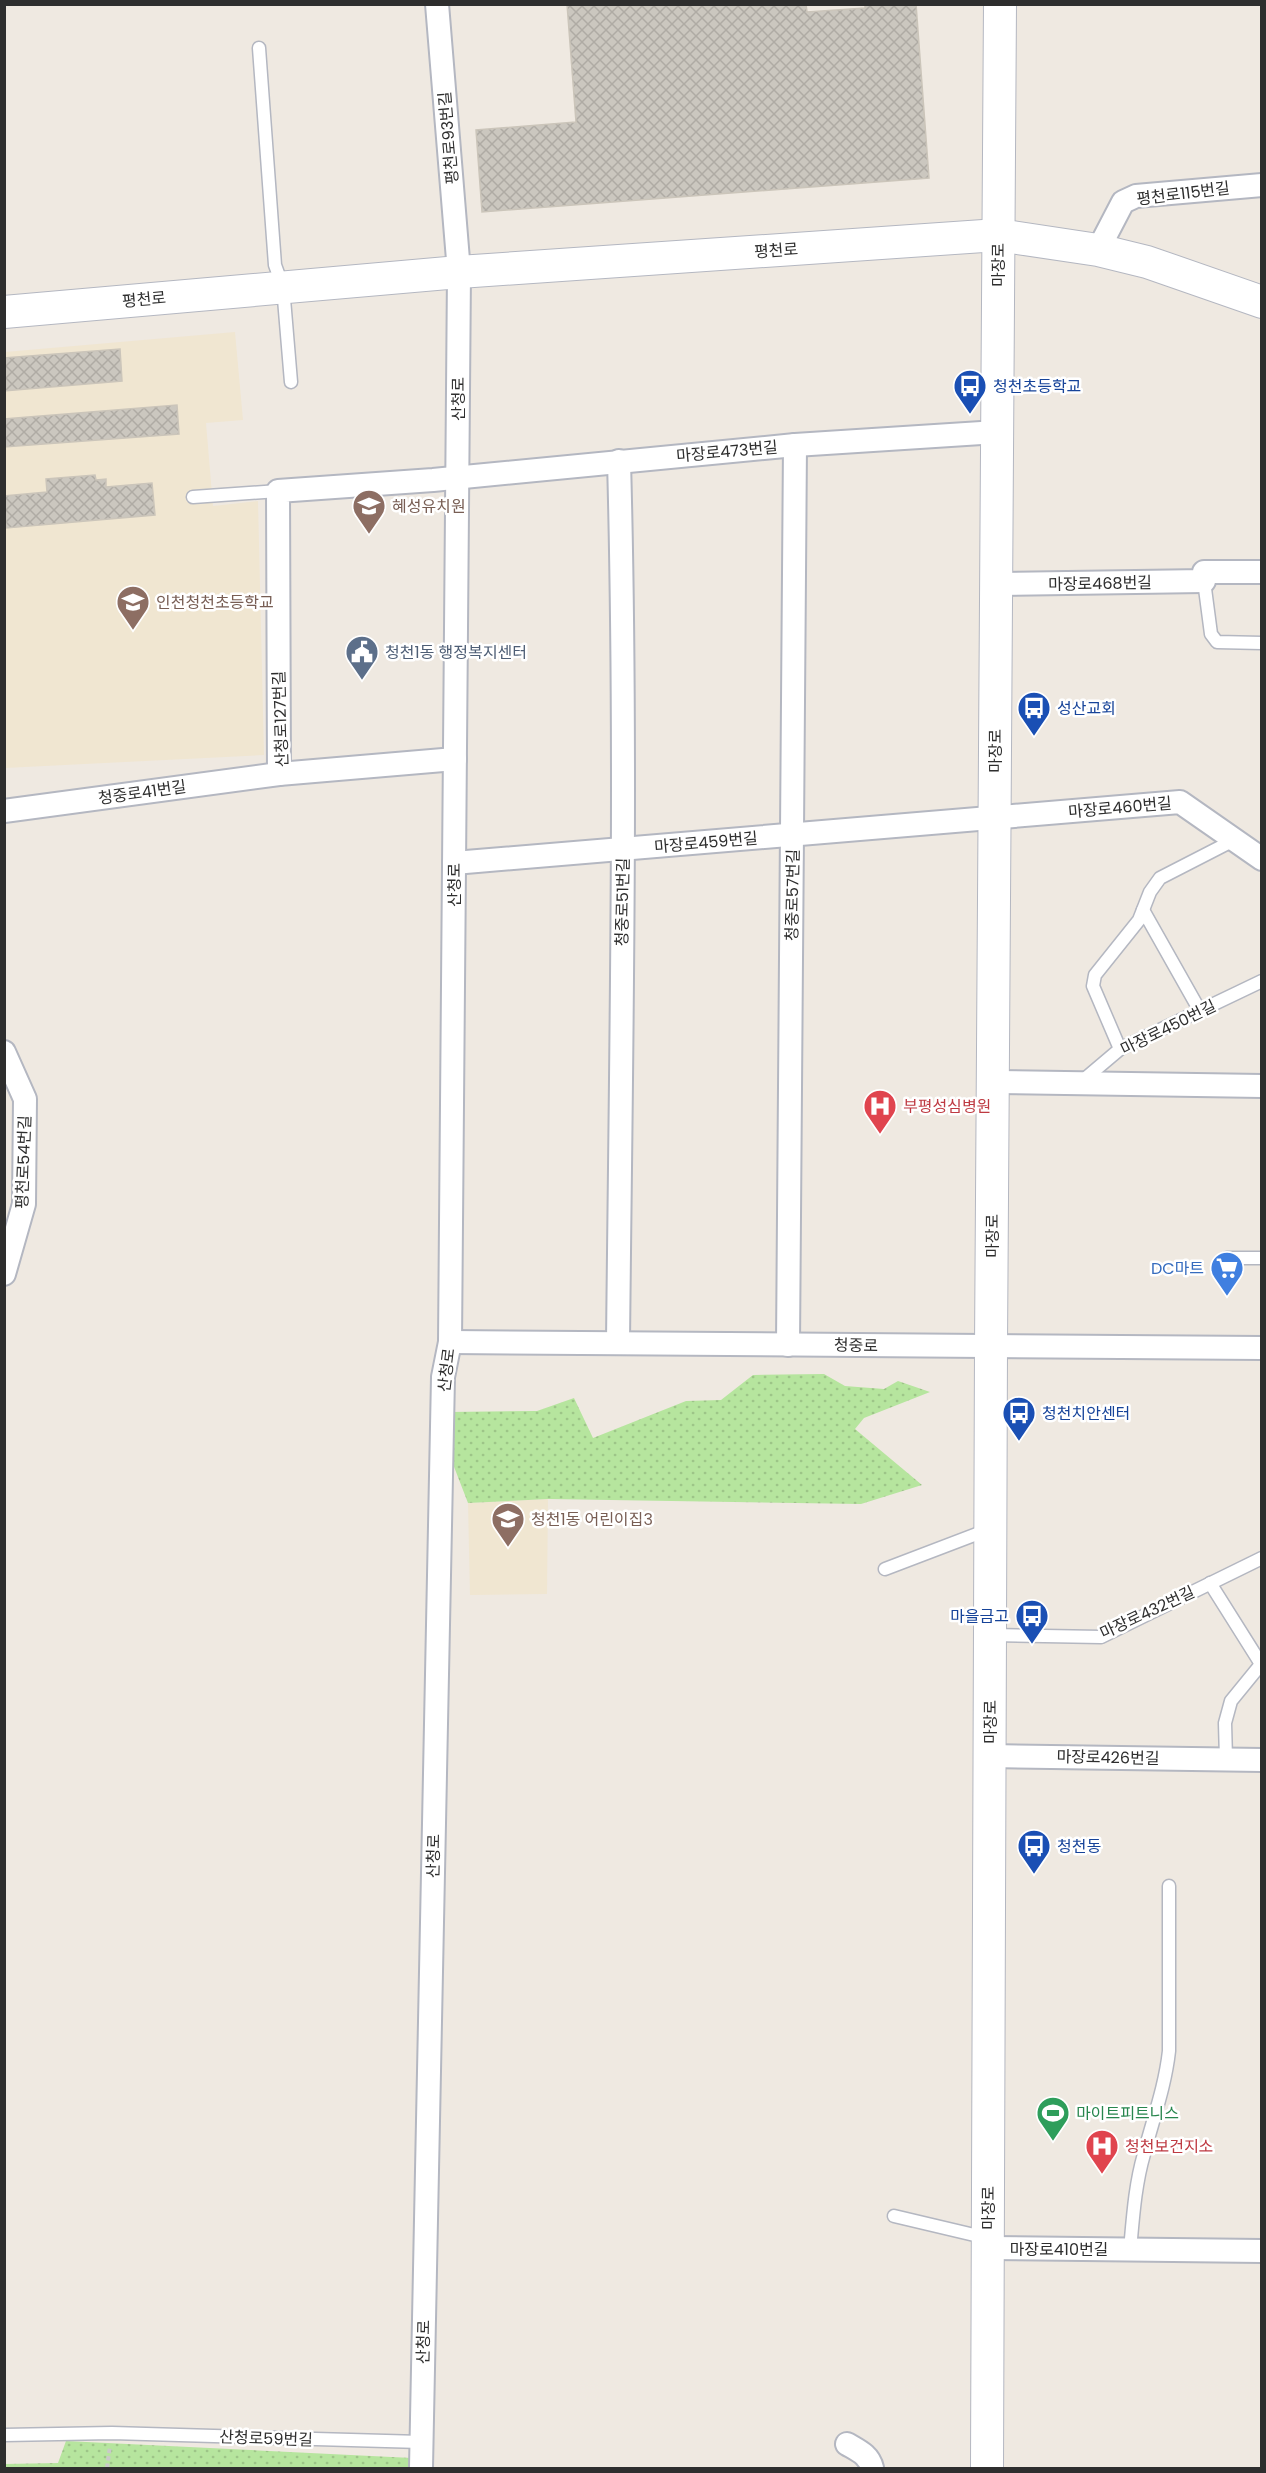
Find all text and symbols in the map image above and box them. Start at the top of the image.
street label: 평천로93번길 [433,91,464,185]
street label: 평천로115번길 [1135,176,1231,211]
street label: 평천로 [753,237,799,264]
street label: 마장로 [987,243,1010,287]
street label: 평천로 [121,286,167,313]
bus stop icon: 청천초등학교 [952,368,988,415]
place label: 청천초등학교 [993,375,1081,398]
street label: 산청로 [447,377,470,421]
street label: 마장로473번길 [675,436,779,467]
school or university icon: 혜성유치원 [351,488,387,535]
place label: 혜성유치원 [392,495,466,518]
street label: 마장로468번길 [1048,571,1152,596]
school or university icon: 인천청천초등학교 [115,584,151,631]
place label: 인천청천초등학교 [156,591,274,614]
public building icon: 청천1동 행정복지센터 [344,634,380,681]
place label: 청천1동 행정복지센터 [385,641,527,664]
street label: 산청로127번길 [267,670,294,768]
bus stop icon: 성산교회 [1016,690,1052,737]
place label: 성산교회 [1057,697,1116,720]
street label: 마장로 [984,729,1007,773]
street label: 청중로41번길 [97,775,188,810]
street label: 마장로460번길 [1067,792,1173,823]
street label: 마장로459번길 [653,827,759,858]
street label: 청중로57번길 [780,849,805,941]
street label: 청중로51번길 [610,857,635,947]
street label: 산청로 [443,863,466,907]
street label: 마장로450번길 [1117,994,1220,1061]
hospital icon: 부평성심병원 [862,1088,898,1135]
place label: 부평성심병원 [903,1095,991,1118]
street label: 평천로54번길 [10,1115,37,1209]
street label: 마장로 [981,1214,1004,1258]
supermarket icon: DC마트 [1209,1250,1245,1297]
place label: DC마트 [1151,1257,1204,1280]
street label: 청중로 [834,1334,879,1357]
street label: 산청로 [432,1346,461,1393]
bus stop icon: 청천치안센터 [1001,1395,1037,1442]
place label: 청천치안센터 [1042,1402,1130,1425]
school or university icon: 청천1동 어린이집3 [490,1501,526,1548]
place label: 청천1동 어린이집3 [531,1508,653,1531]
street label: 마장로432번길 [1096,1580,1198,1644]
bus stop icon: 마을금고 [1014,1598,1050,1645]
place label: 마을금고 [950,1605,1009,1628]
street label: 마장로 [979,1700,1002,1744]
street label: 마장로426번길 [1056,1745,1160,1770]
bus stop icon: 청천동 [1016,1828,1052,1875]
street label: 산청로 [422,1833,445,1878]
place label: 청천동 [1057,1835,1101,1858]
sports icon: 마이트피트니스 [1035,2095,1071,2142]
place label: 마이트피트니스 [1076,2102,1179,2125]
hospital icon: 청천보건지소 [1084,2128,1120,2175]
place label: 청천보건지소 [1125,2135,1213,2158]
street label: 마장로 [977,2186,1000,2230]
street label: 마장로410번길 [1010,2238,1108,2261]
street label: 산청로 [412,2319,435,2364]
street label: 산청로59번길 [219,2425,313,2452]

